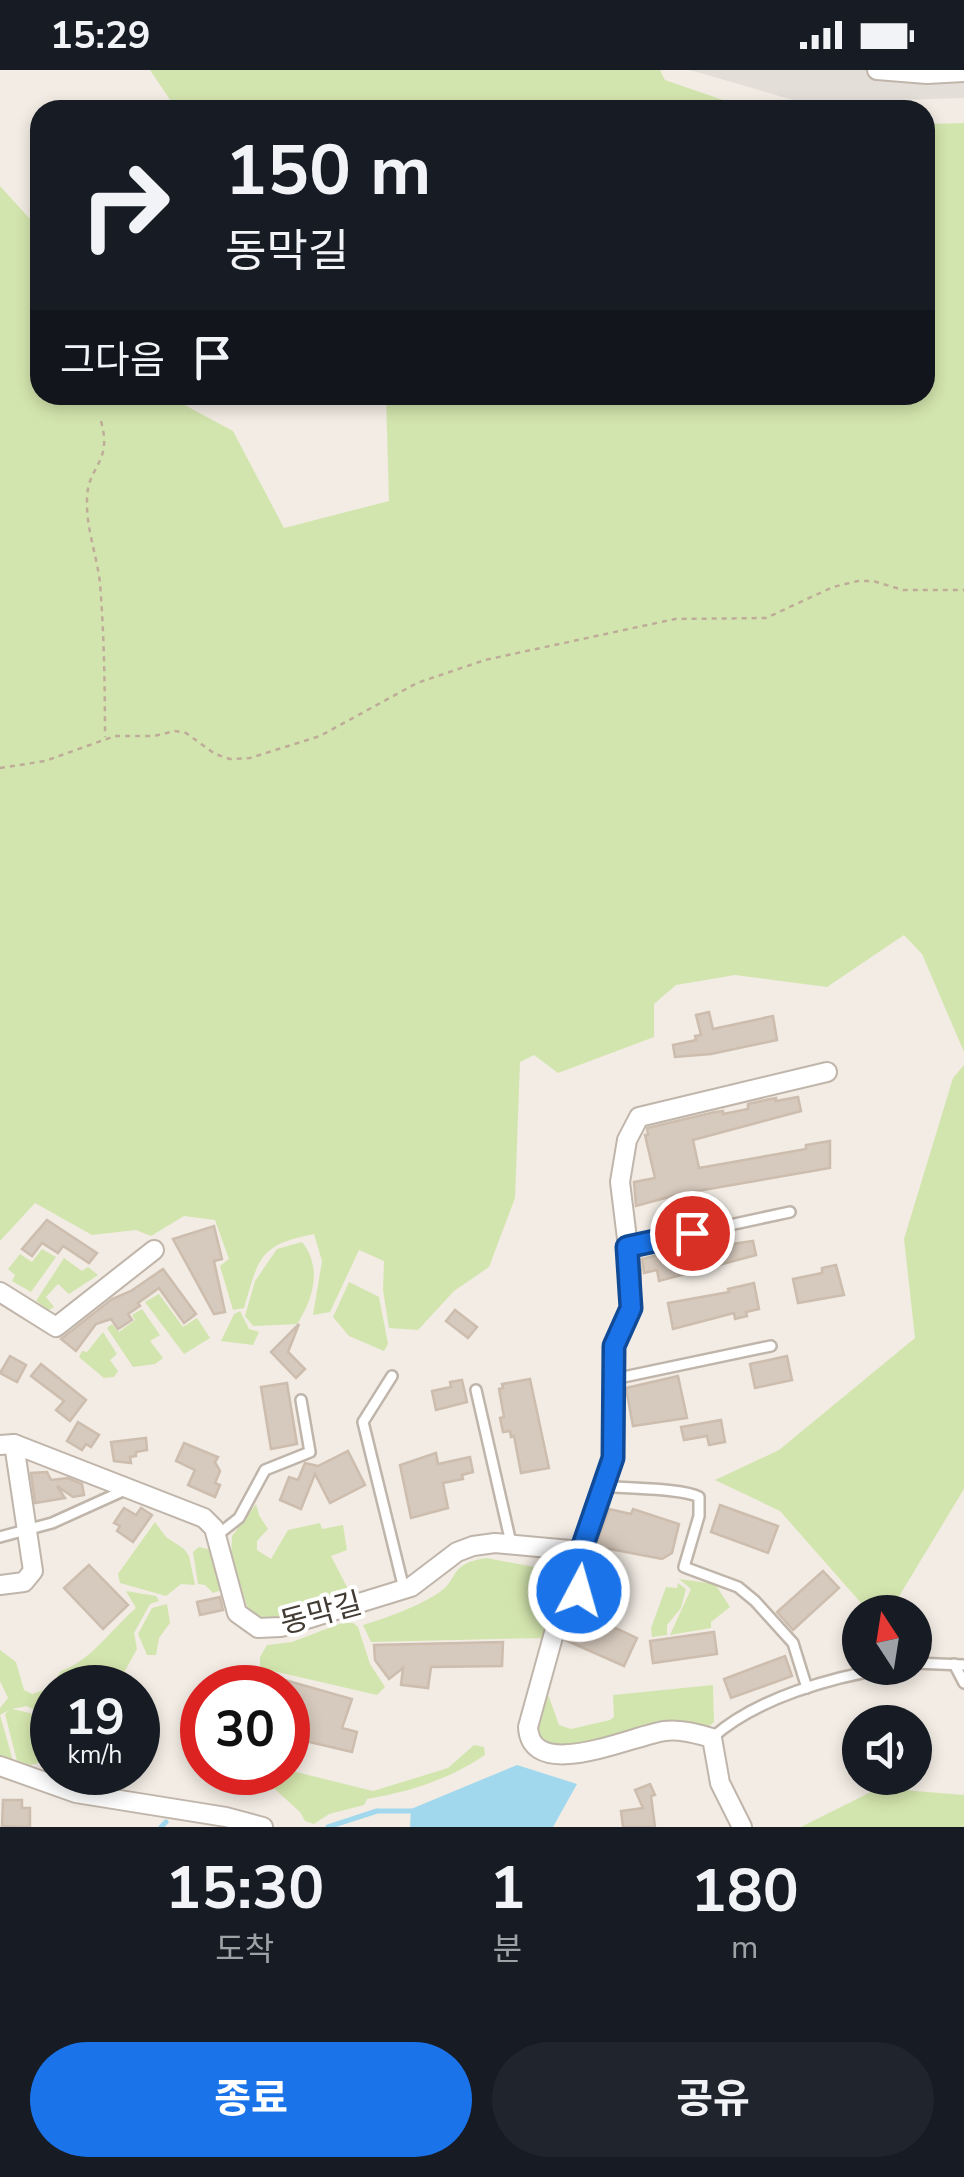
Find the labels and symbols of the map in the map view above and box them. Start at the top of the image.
pin [650,1191,735,1276]
position arrow [527,1539,631,1643]
street label: 동막길 [276,1583,366,1644]
north arrow [842,1595,932,1685]
speed limit sign: 30 [180,1665,310,1795]

